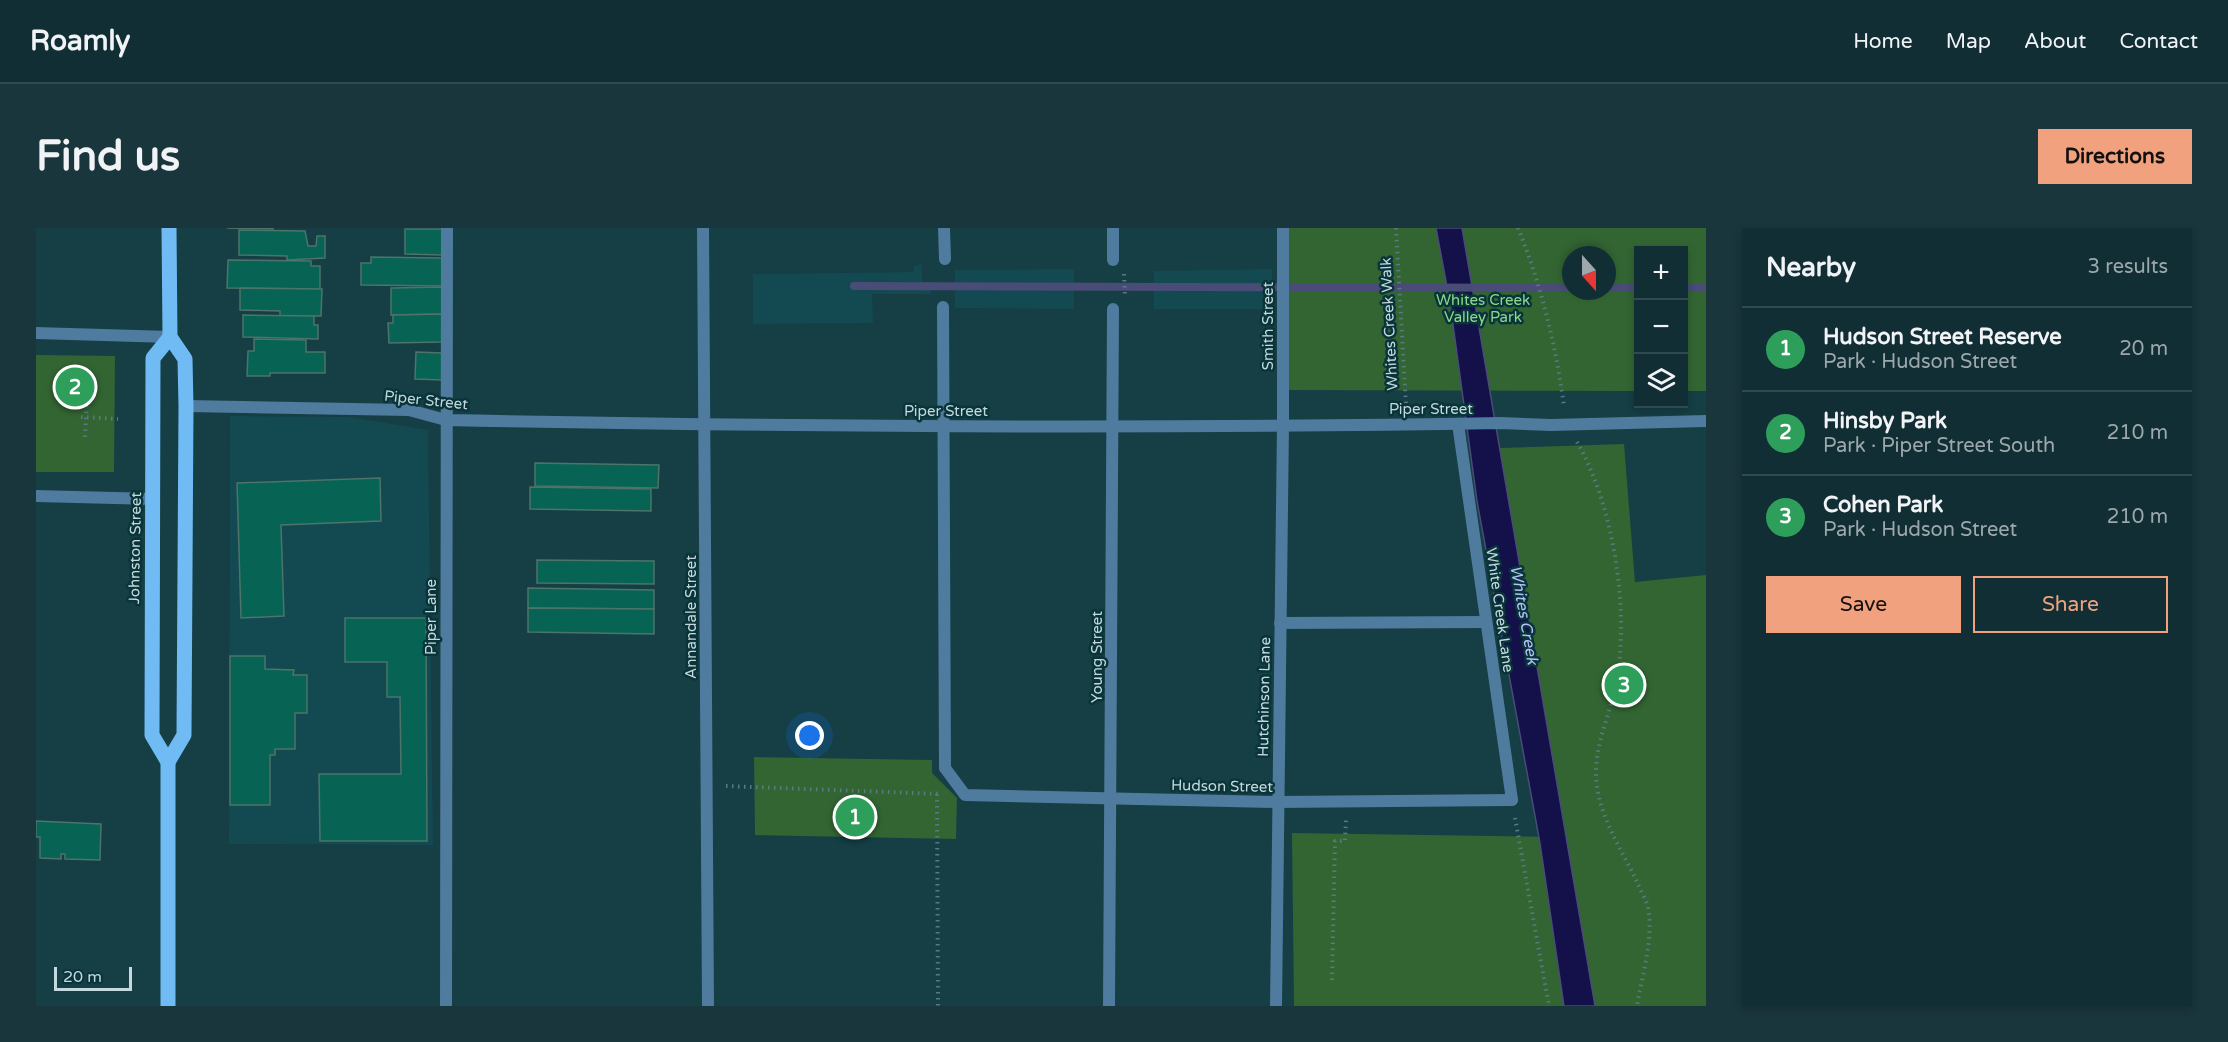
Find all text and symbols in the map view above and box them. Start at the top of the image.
text: Roamly [30,24,130,58]
text: Home [1853,29,1913,54]
text: Map [1946,29,1991,54]
text: About [2024,29,2086,54]
text: Contact [2119,29,2198,54]
button: Directions [2038,129,2192,184]
text: Find us [36,131,180,182]
north arrow [1562,246,1616,300]
map controls [1634,246,1688,408]
button: + [1634,246,1688,300]
text: Nearby [1766,252,1856,283]
text: 3 results [2088,255,2168,279]
street label: Whites Creek Walk [1377,257,1401,391]
street label: Smith Street [1259,282,1277,370]
park label: Whites Creek Valley Park [1436,291,1530,326]
button: − [1634,300,1688,354]
text: Hudson Street Reserve [1823,324,2062,350]
text: 1 [1779,337,1792,361]
text: 20 m [2119,337,2168,361]
text: Park · Hudson Street [1823,350,2017,374]
button: layers [1634,354,1688,408]
pin: 2 [56,364,94,410]
street label: Piper Street [383,387,469,413]
street label: Piper Street [1389,400,1473,418]
street label: Piper Street [904,402,988,420]
text: Hinsby Park [1823,408,1947,434]
text: 2 [1779,421,1792,445]
text: 210 m [2107,421,2168,445]
text: Park · Piper Street South [1823,434,2055,458]
street label: Johnston Street [125,491,145,604]
text: Cohen Park [1823,492,1943,518]
text: 3 [1779,505,1792,529]
text: 210 m [2107,505,2168,529]
text: Park · Hudson Street [1823,518,2017,542]
street label: White Creek Lane [1482,547,1518,673]
street label: Annandale Street [682,555,700,679]
water label: Whites Creek [1505,564,1543,667]
button: Save [1766,576,1961,633]
button: Share [1973,576,2168,633]
street label: Piper Lane [422,579,440,655]
street label: Young Street [1088,611,1106,703]
street label: Hutchinson Lane [1254,637,1274,757]
pin: 3 [1604,662,1644,708]
your location [795,721,824,750]
street label: Hudson Street [1171,776,1273,796]
pin: 1 [836,794,874,840]
scale bar [54,964,132,992]
text: 20 m [63,967,102,987]

